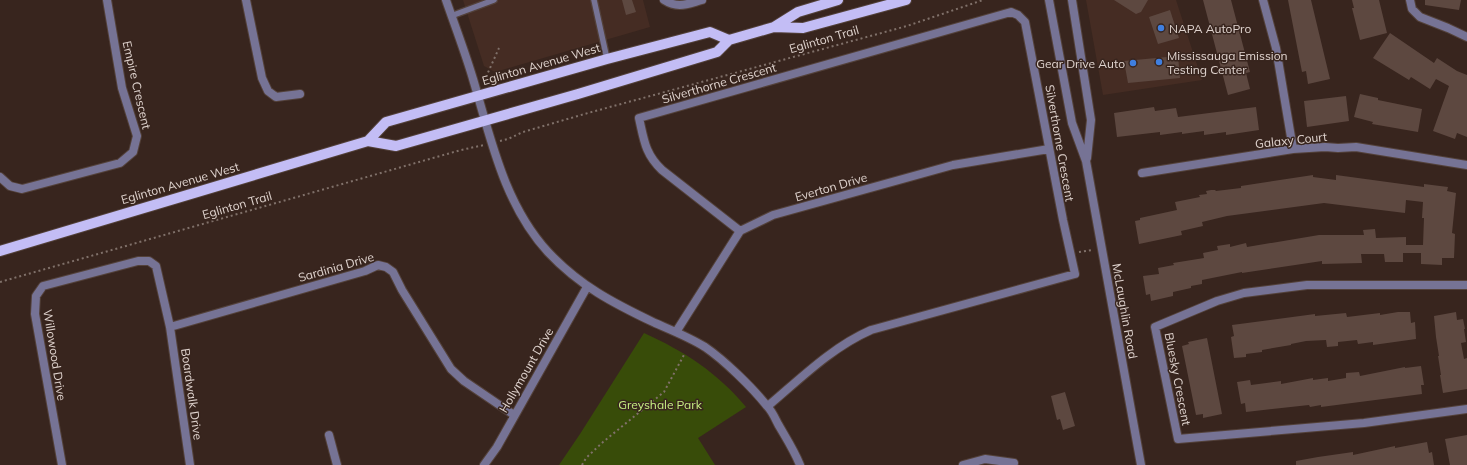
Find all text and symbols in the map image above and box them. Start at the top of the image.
place label: NAPA AutoPro [1169,21,1251,36]
street label: Eglinton Trail [787,22,861,56]
marker: NAPA AutoPro [1156,23,1166,33]
street label: Empire Crescent [120,39,154,131]
street label: Eglinton Avenue West [480,40,602,88]
place label: Mississauga Emission Testing Center [1167,48,1288,77]
place label: Gear Drive Auto [1036,56,1125,71]
marker: Mississauga Emission Testing Center [1154,57,1164,67]
marker: Gear Drive Auto [1128,58,1138,68]
street label: Silverthorne Crescent [660,59,778,107]
street label: Silverthorne Crescent [1042,83,1078,203]
street label: Galaxy Court [1254,129,1328,151]
street label: Eglinton Avenue West [119,159,241,207]
street label: Everton Drive [793,170,869,204]
street label: Eglinton Trail [200,188,274,222]
street label: Sardinia Drive [296,249,376,285]
street label: McLaughlin Road [1109,262,1141,360]
street label: Willowood Drive [40,308,70,402]
street label: Hollymount Drive [496,325,556,415]
street label: Bluesky Crescent [1162,331,1194,427]
street label: Boardwalk Drive [178,347,206,441]
park label: Greyshale Park [618,397,703,412]

